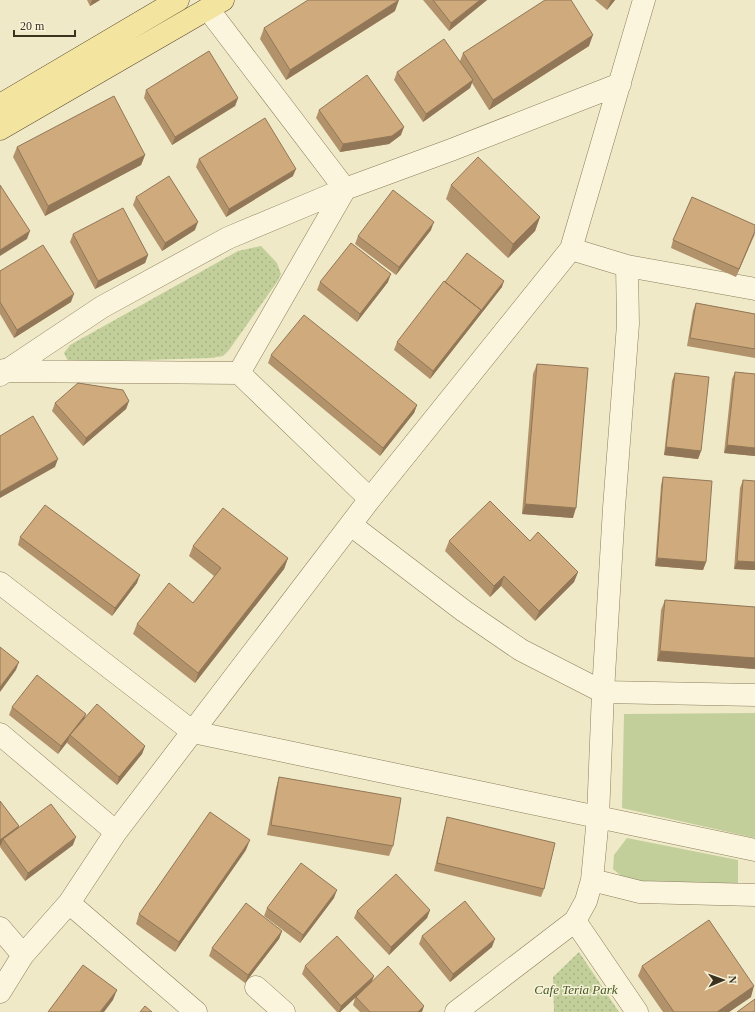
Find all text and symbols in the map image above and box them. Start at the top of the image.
scale bar [14,12,75,38]
text: 20 m [20,19,45,33]
north arrow [703,960,743,1000]
text: N [727,975,739,984]
park label: Cafe Teria Park [534,982,618,997]

